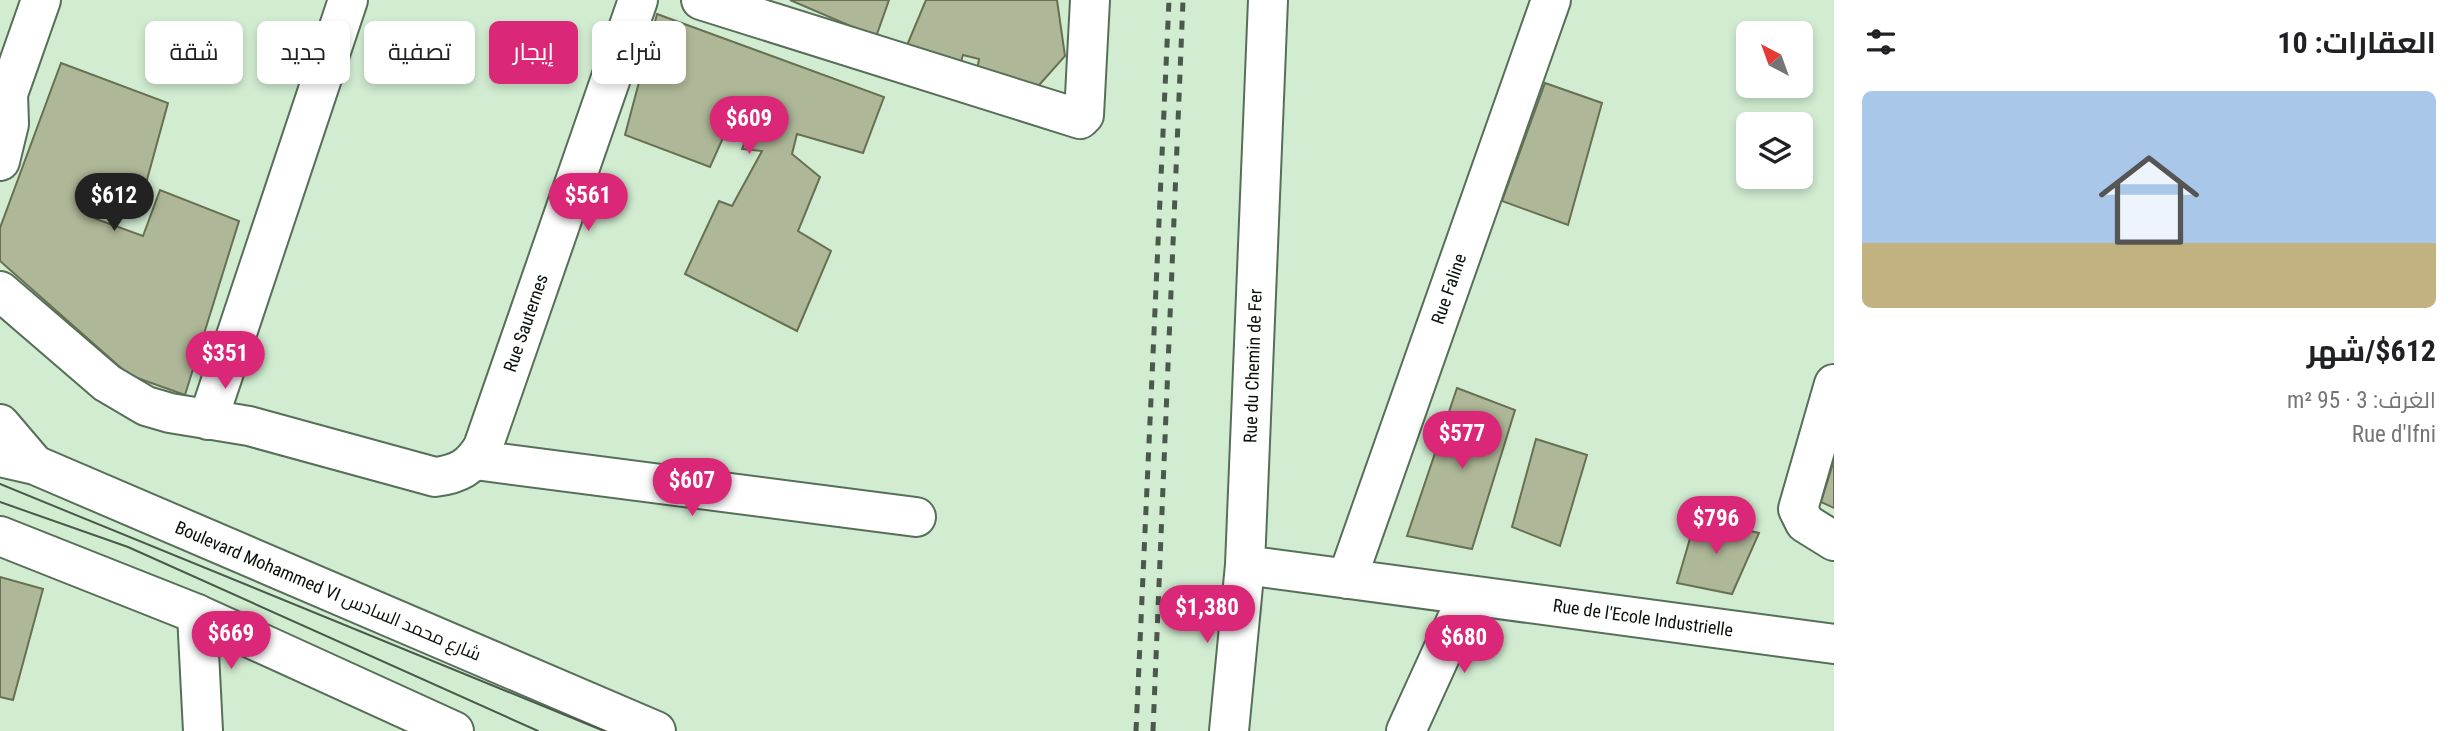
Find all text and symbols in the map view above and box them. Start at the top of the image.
chip: شقة [145,21,243,84]
chip: جديد [257,21,350,84]
chip: تصفية [364,21,475,84]
chip: إيجار [489,21,578,84]
chip: شراء [592,21,686,84]
north arrow [1736,21,1813,98]
map controls [1736,21,1813,189]
icon: filters [1862,23,1900,61]
text: العقارات: 10 [2277,25,2436,60]
pin: $609 [708,96,790,156]
text: $609 [726,105,772,132]
button: layers [1736,112,1813,189]
icon: home [2086,137,2212,263]
pin: $612 [73,174,155,233]
pin: $561 [547,174,629,233]
text: $612 [91,182,137,209]
text: $561 [565,182,611,209]
street label: Rue Faline [1427,251,1470,327]
street label: Rue Sauternes [499,271,552,375]
street label: Rue du Chemin de Fer [1239,288,1266,443]
pin: $351 [184,332,266,391]
text: $612/شهر [2307,333,2436,368]
text: $351 [202,340,248,367]
text: الغرف: 3 · 95 m² [2287,387,2436,414]
pin: $577 [1421,412,1503,471]
text: $577 [1439,420,1485,447]
text: Rue d'Ifni [2352,421,2436,448]
pin: $607 [651,458,733,518]
text: $607 [669,467,715,494]
pin: $796 [1675,496,1757,556]
text: $796 [1693,505,1739,532]
street label: Boulevard Mohammed VI شارع محمد السادس [171,516,484,667]
pin: $1,380 [1150,586,1264,645]
text: $1,380 [1175,594,1239,621]
street label: Rue de l'Ecole Industrielle [1552,594,1734,641]
pin: $669 [190,612,272,671]
pin: $680 [1423,616,1505,675]
text: $669 [208,620,254,647]
text: $680 [1441,624,1487,651]

